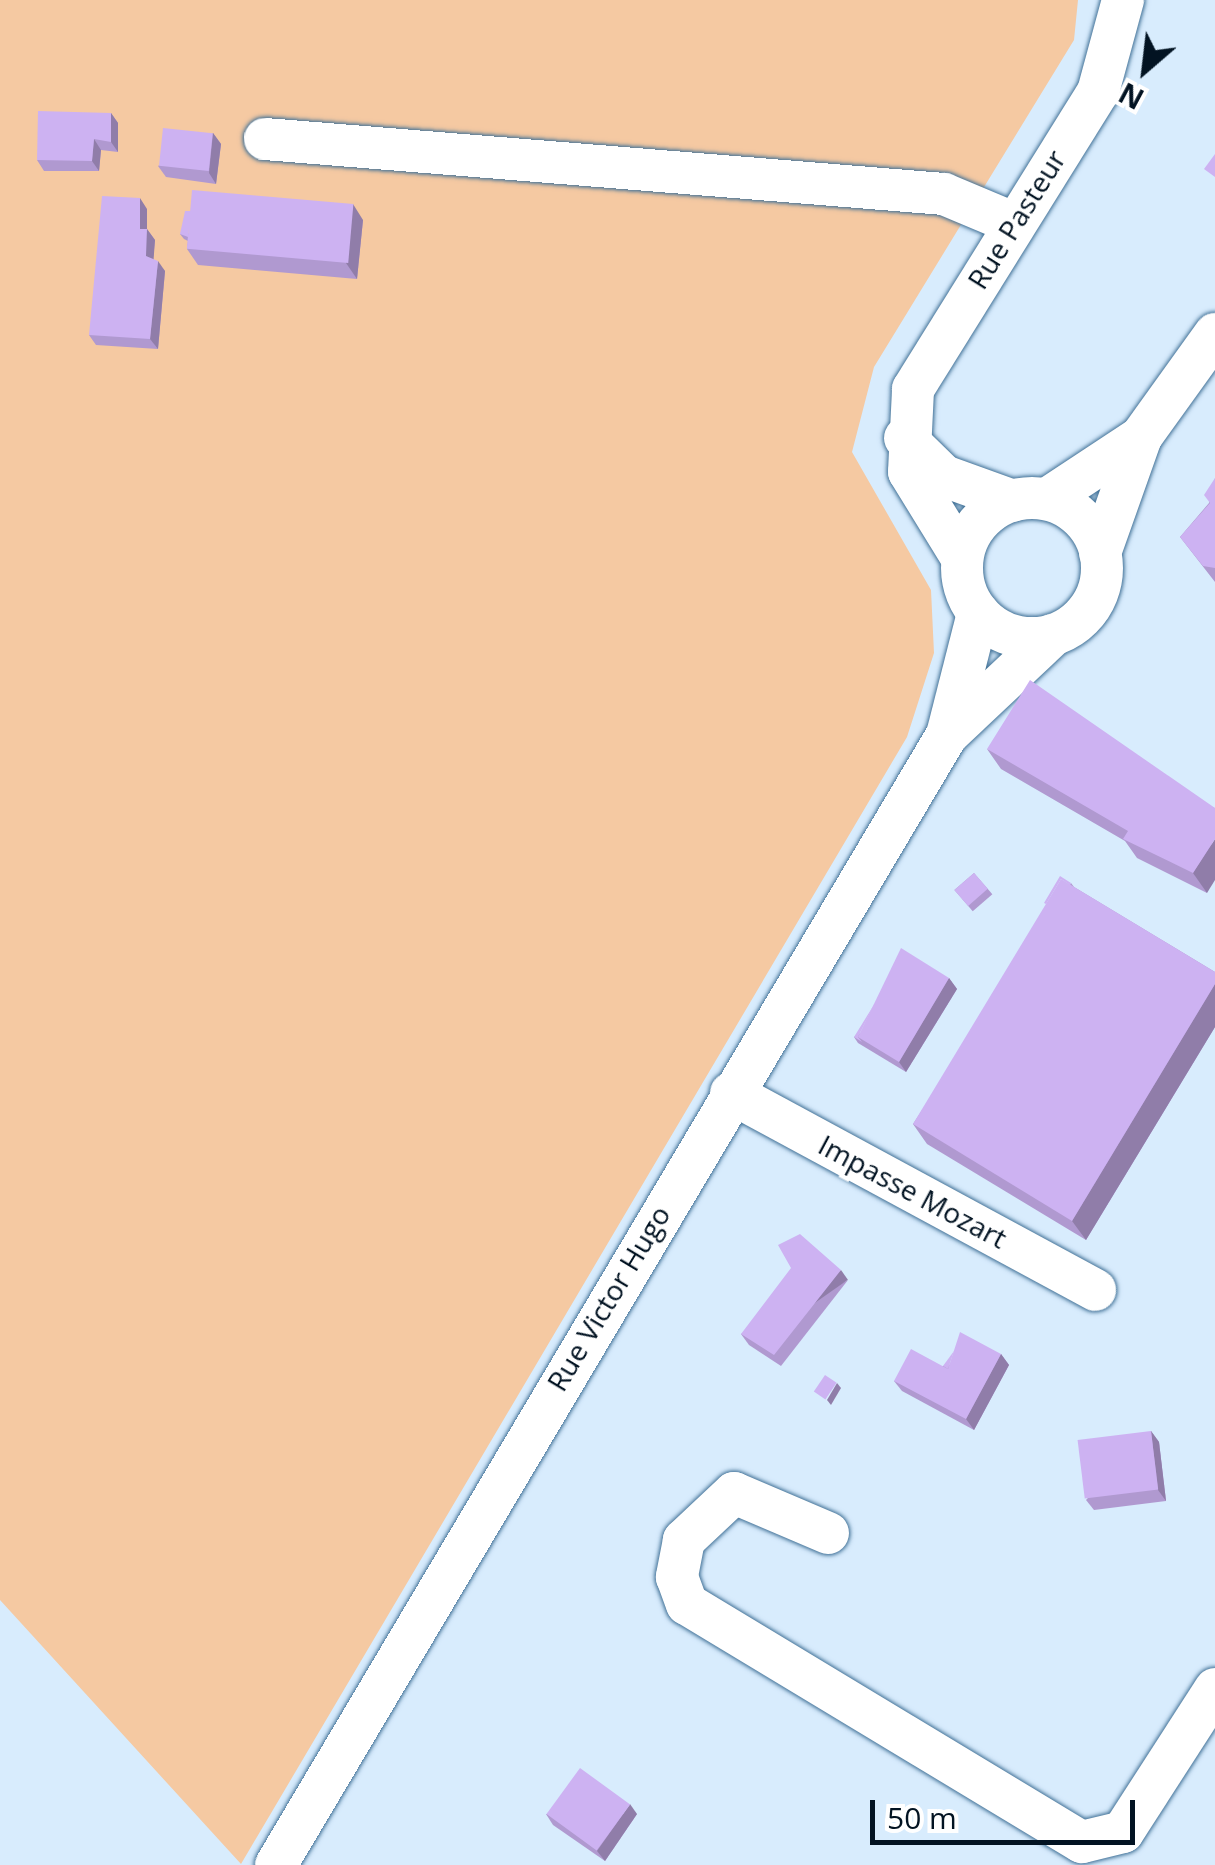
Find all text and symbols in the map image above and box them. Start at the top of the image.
north arrow [1095,20,1195,120]
text: N [1112,74,1150,119]
street label: Rue Pasteur [960,143,1072,295]
street label: Impasse Mozart [813,1127,1013,1255]
street label: Rue Victor Hugo [540,1199,676,1397]
scale bar [875,1780,1140,1842]
text: 50 m [887,1797,957,1838]

